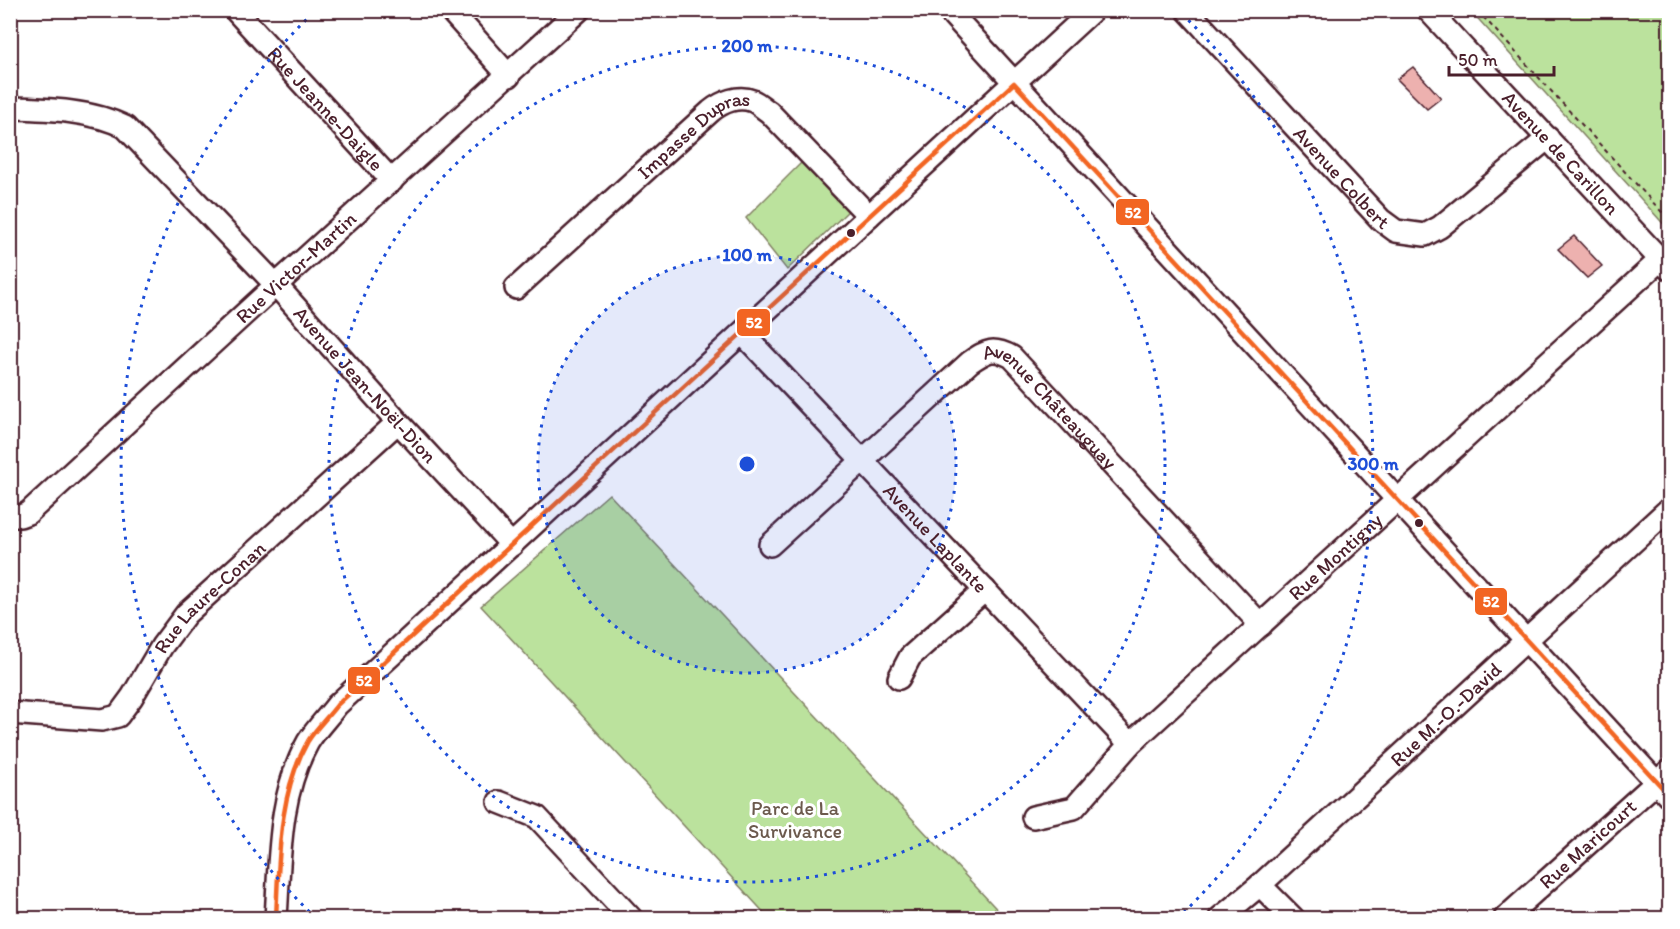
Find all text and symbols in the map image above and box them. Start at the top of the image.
text: 200 m [722,35,773,57]
scale bar [1449,39,1554,77]
street label: Rue Jeanne-Daigle [263,42,389,176]
text: 50 m [1458,49,1498,71]
street label: Impasse Dupras [632,86,753,184]
street label: Avenue de Carillon [1497,86,1624,220]
street label: Avenue Colbert [1289,121,1394,234]
line badge: 52 [1115,198,1150,226]
text: 52 [1125,203,1142,222]
street label: Rue Victor-Martin [231,206,361,328]
unlabelled marker [845,227,857,239]
text: 100 m [722,244,773,266]
street label: Avenue Jean-Noël-Dion [289,301,442,468]
line badge: 52 [736,308,771,337]
text: 52 [746,313,763,332]
street label: Avenue Châteauguay [980,338,1122,475]
text: 300 m [1347,453,1399,475]
centre of rings [737,454,757,474]
street label: Avenue Laplante [878,478,993,598]
street label: Rue Montigny [1283,507,1388,605]
unlabelled marker [1413,517,1425,529]
street label: Rue Laure-Conan [148,536,271,658]
line badge: 52 [1474,587,1508,616]
text: 52 [1483,592,1500,611]
street label: Rue M.-O.-David [1385,657,1506,771]
line badge: 52 [347,666,381,695]
text: 52 [356,671,373,690]
street label: Rue Maricourt [1534,794,1641,894]
park label: Parc de La Survivance [748,796,842,843]

